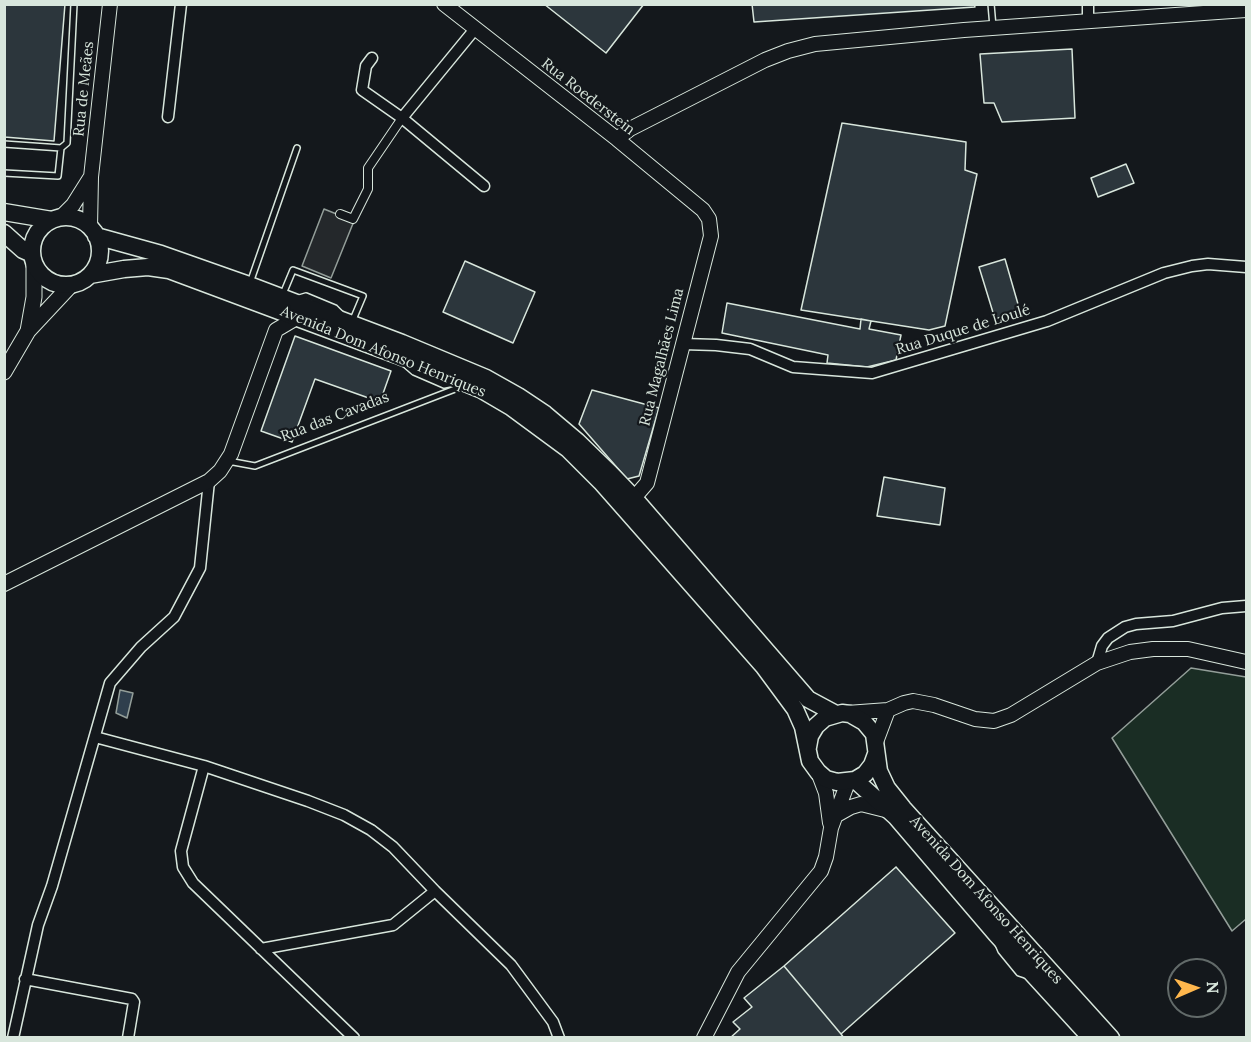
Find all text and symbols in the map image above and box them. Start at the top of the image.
street label: Rua de Meães [70,40,98,138]
street label: Rua Roederstein [538,55,638,139]
street label: Rua Magalhães Lima [636,286,688,428]
street label: Rua Duque de Loulé [894,301,1032,359]
street label: Avenida Dom Afonso Henriques [278,302,488,402]
street label: Rua das Cavadas [278,388,392,446]
street label: Avenida Dom Afonso Henriques [906,812,1066,988]
north arrow [1167,958,1227,1018]
text: N [1203,981,1223,994]

